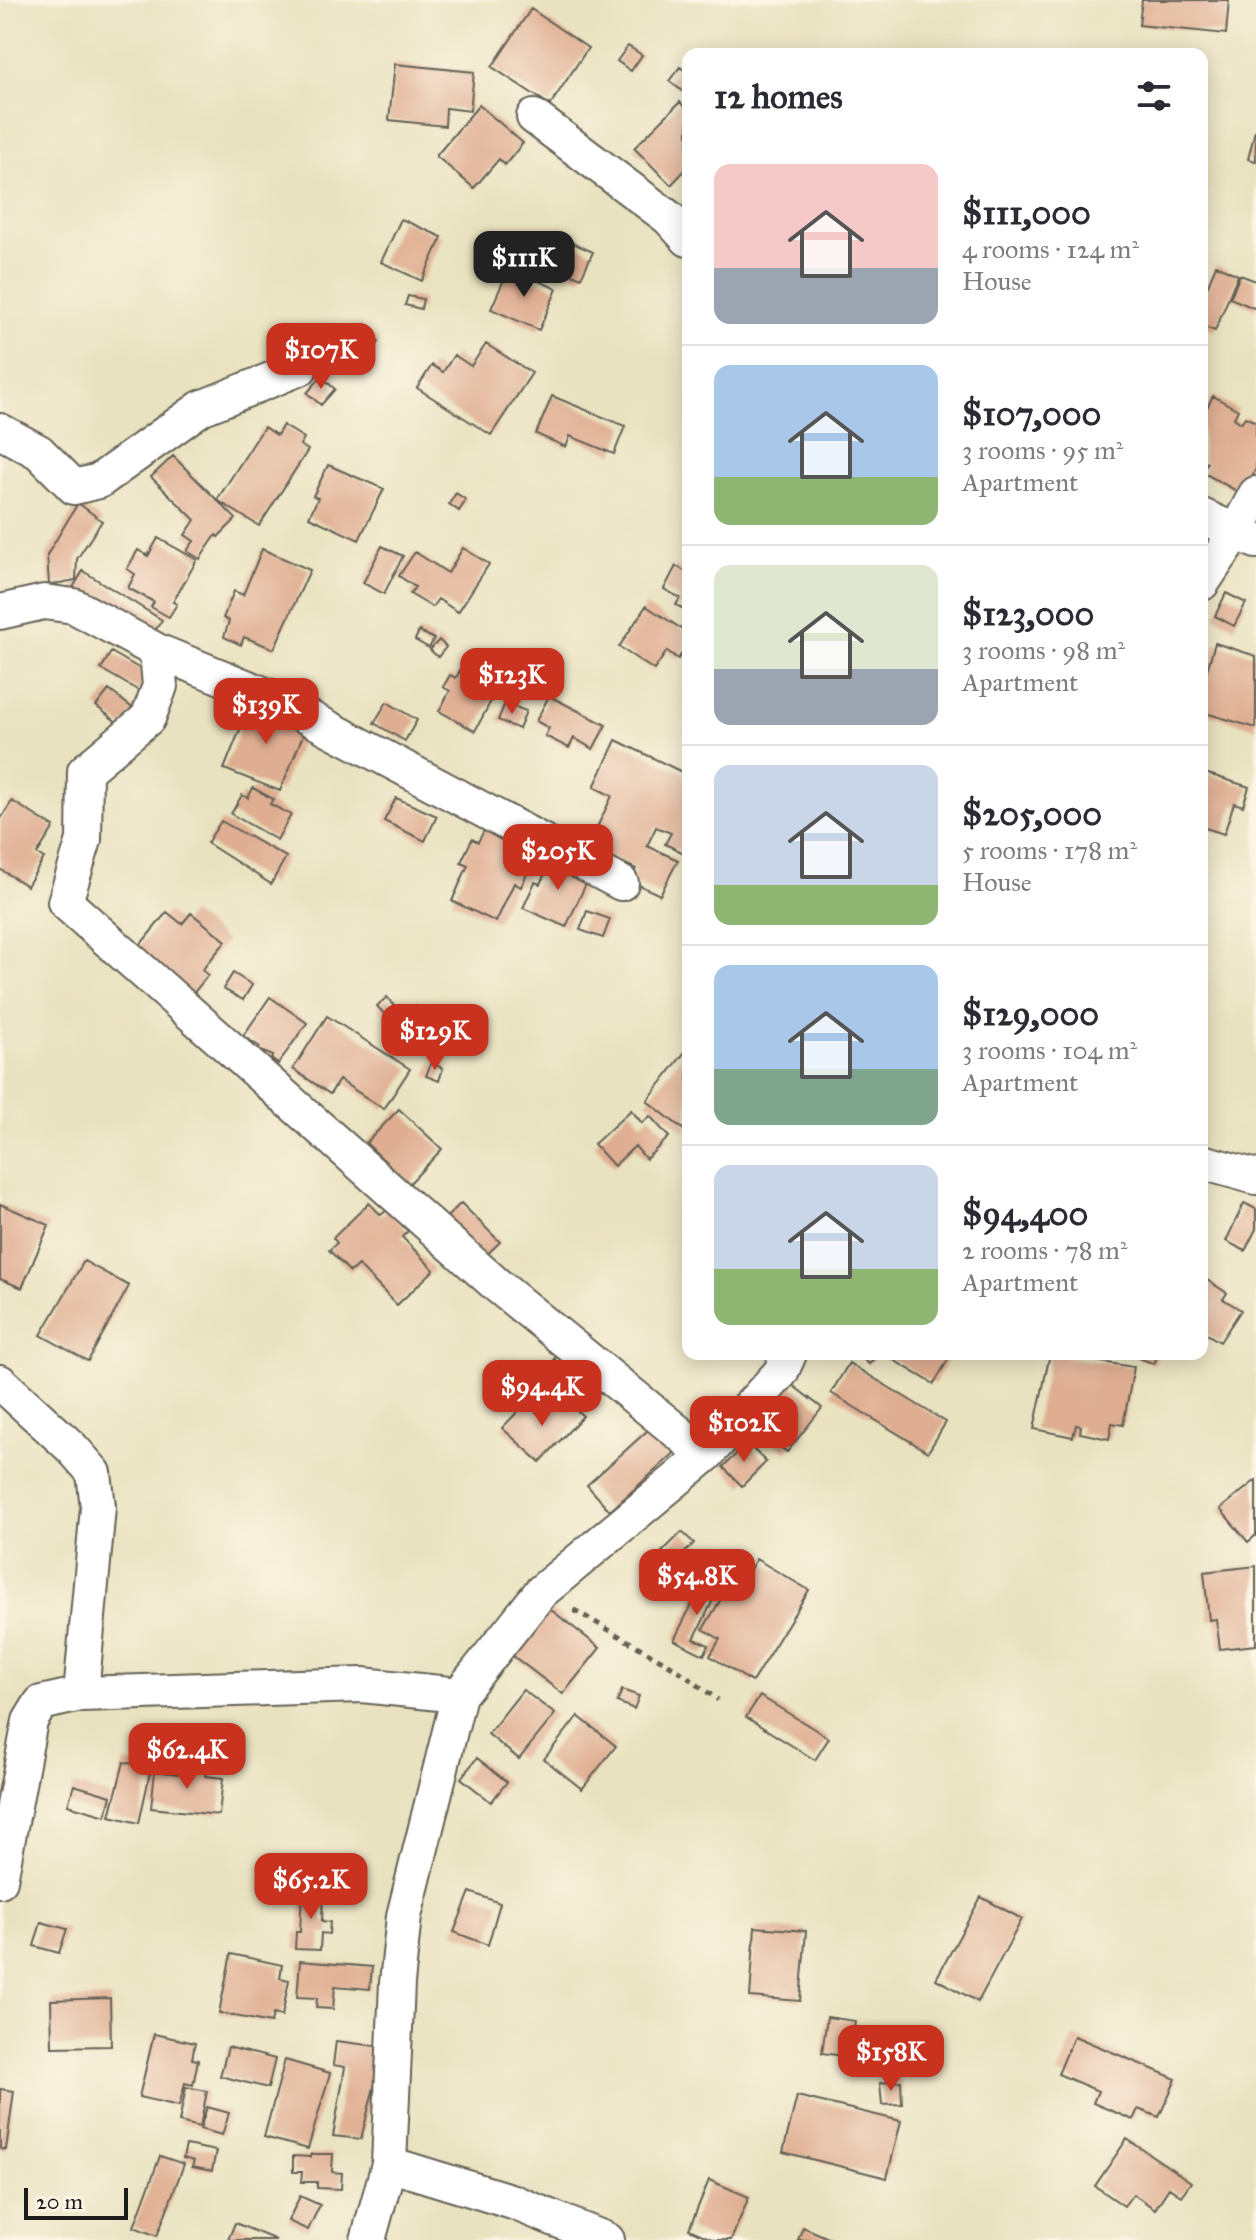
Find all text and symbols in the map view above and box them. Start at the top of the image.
icon: filters [1132,74,1176,118]
text: 12 homes [714,76,843,117]
text: $111,000 [962,192,1091,233]
icon: home [778,196,874,292]
pin: $111K [468,231,580,299]
text: 4 rooms · 124 m² [962,233,1139,265]
text: $111K [492,241,556,273]
text: House [962,265,1032,297]
pin: $107K [265,323,377,391]
text: $107K [284,333,358,365]
text: $107,000 [962,393,1101,434]
icon: home [778,397,874,493]
text: 3 rooms · 95 m² [962,434,1123,466]
text: Apartment [962,466,1078,498]
text: $123,000 [962,593,1094,634]
icon: home [778,597,874,693]
text: 3 rooms · 98 m² [962,634,1125,666]
pin: $123K [456,648,568,716]
text: $123K [478,658,546,690]
text: Apartment [962,666,1078,698]
pin: $139K [210,678,322,746]
text: $139K [232,688,300,720]
text: $205,000 [962,793,1102,834]
icon: home [778,797,874,893]
pin: $205K [502,824,614,892]
text: $205K [521,834,595,866]
text: 5 rooms · 178 m² [962,834,1137,866]
text: House [962,866,1032,898]
text: $129,000 [962,993,1099,1034]
icon: home [778,997,874,1093]
pin: $129K [379,1004,491,1072]
text: $129K [399,1014,471,1046]
text: 3 rooms · 104 m² [962,1034,1137,1066]
text: Apartment [962,1066,1078,1098]
text: $94,400 [962,1193,1088,1234]
icon: home [778,1197,874,1293]
text: 2 rooms · 78 m² [962,1234,1127,1266]
text: Apartment [962,1266,1078,1298]
pin: $94.4K [477,1360,607,1428]
text: $94.4K [500,1370,584,1402]
pin: $102K [688,1396,800,1464]
text: $102K [708,1406,780,1438]
pin: $54.8K [632,1549,762,1617]
text: $54.8K [657,1559,737,1591]
pin: $62.4K [122,1723,252,1791]
text: $62.4K [147,1733,227,1765]
pin: $65.2K [246,1853,376,1921]
text: $65.2K [272,1863,350,1895]
pin: $158K [835,2025,947,2093]
text: $158K [856,2035,926,2067]
scale bar [24,2184,128,2220]
text: 20 m [36,2188,83,2215]

